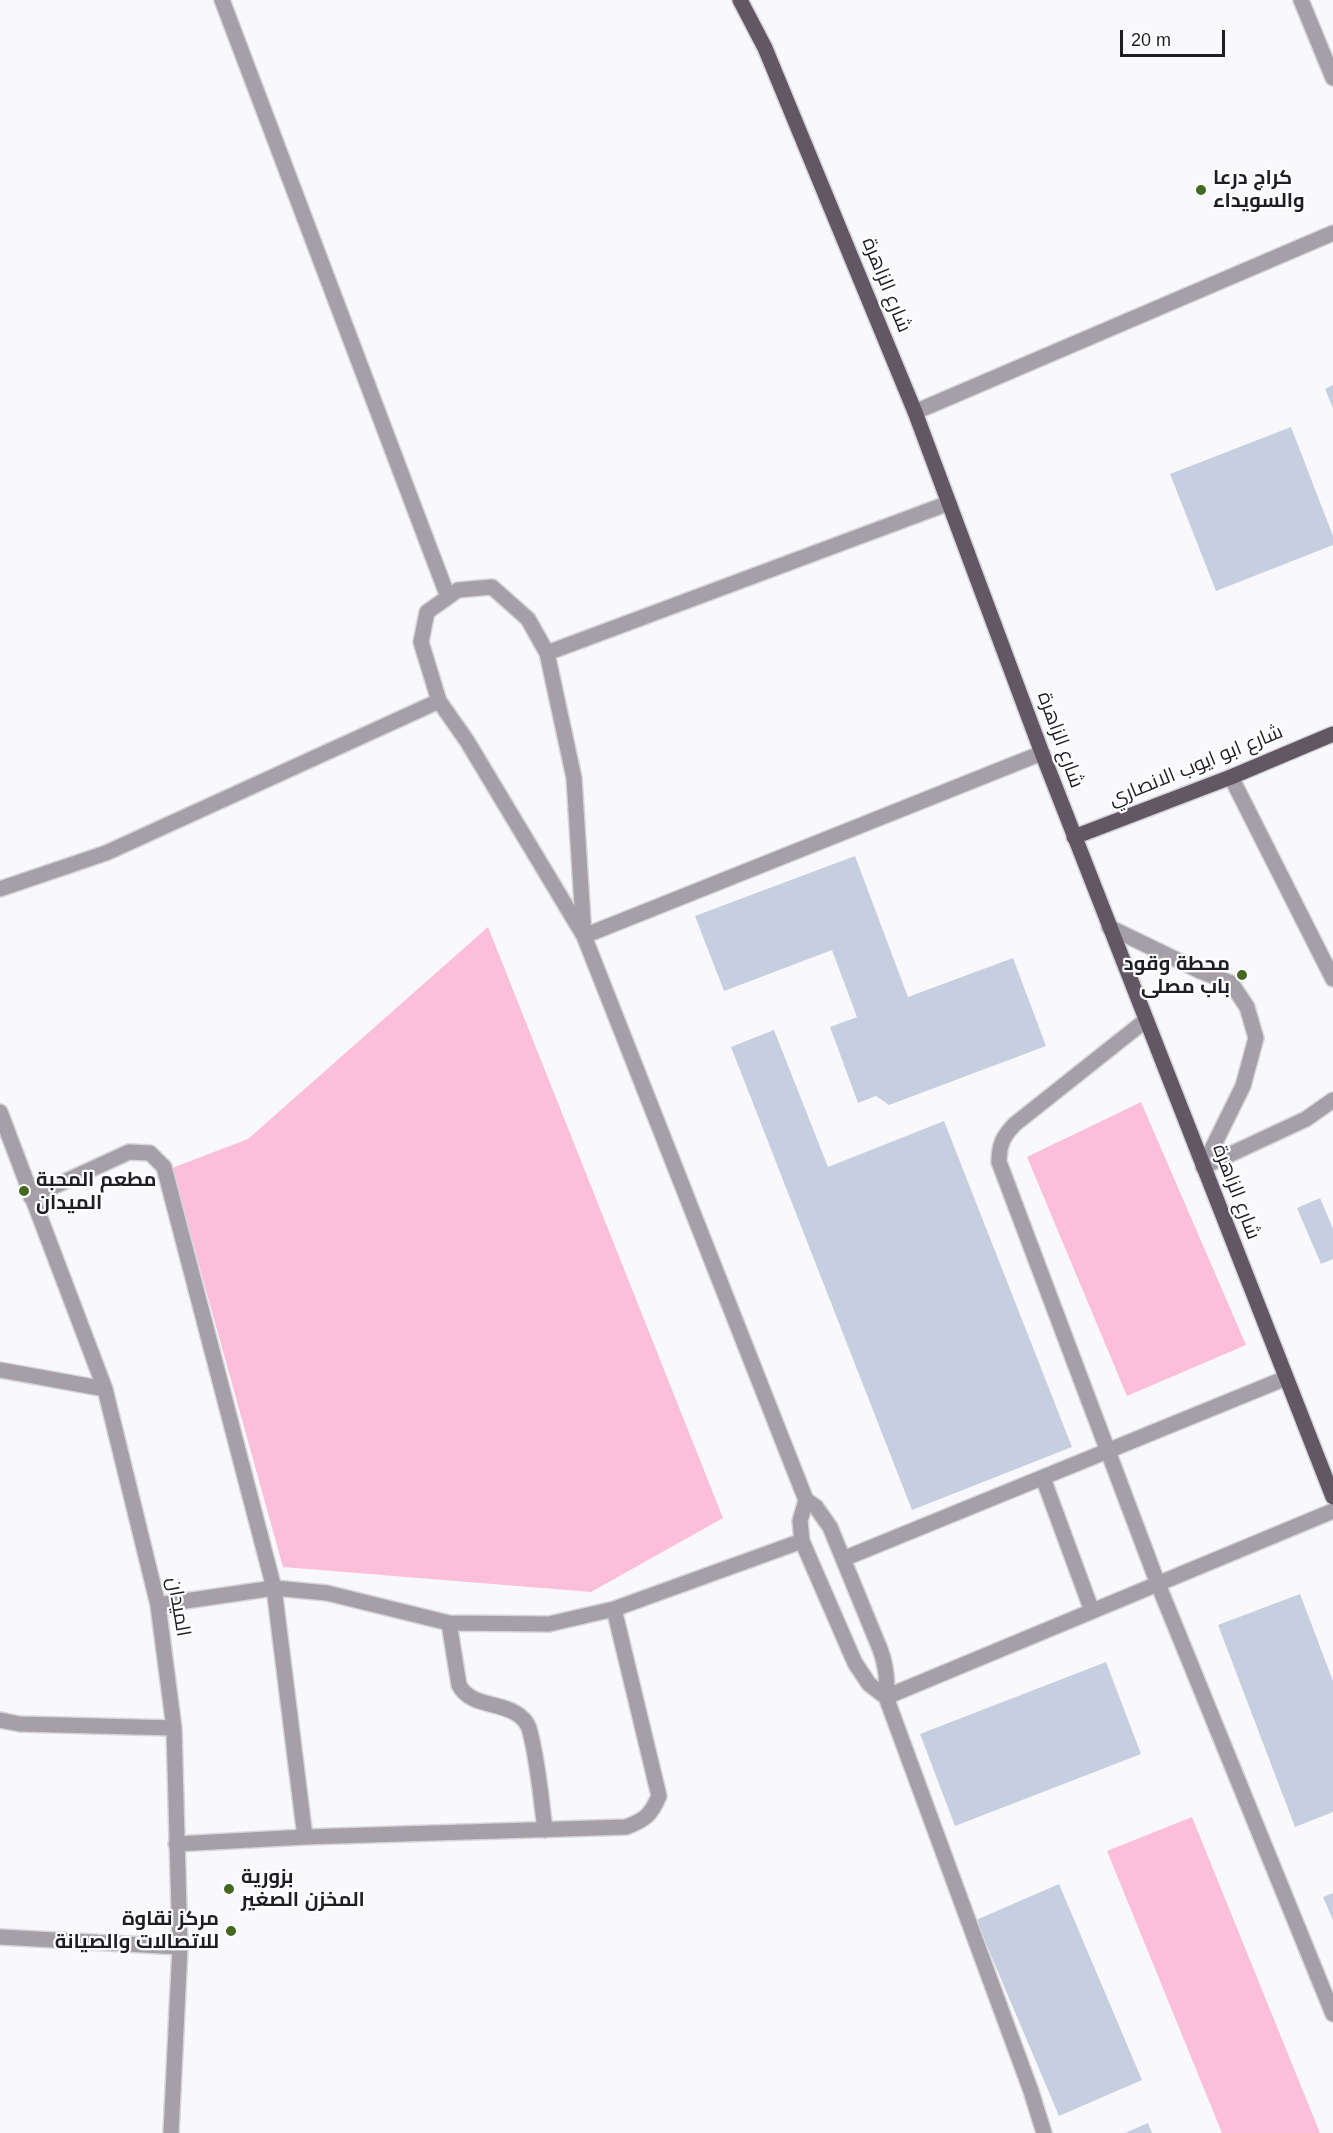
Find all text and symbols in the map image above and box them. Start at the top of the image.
scale bar [1123,18,1228,56]
text: 20 m [1131,30,1171,50]
place label: كراج درعا والسويداء [1213,166,1305,213]
marker: كراج درعا والسويداء [1194,183,1208,197]
street label: شارع الزاهرة [856,234,916,336]
street label: شارع الزاهرة [1032,689,1088,791]
street label: شارع ابو ايوب الانصاري [1106,720,1286,812]
place label: محطة وقود باب مصلى [1124,952,1230,999]
marker: محطة وقود باب مصلى [1235,968,1249,982]
street label: شارع الزاهرة [1207,1141,1265,1243]
place label: مطعم المحبة الميدان [36,1168,156,1215]
marker: مطعم المحبة الميدان [17,1184,31,1198]
street label: الميدان [161,1576,195,1638]
place label: بزورية المخزن الصغير [241,1865,365,1912]
marker: بزورية المخزن الصغير [222,1882,236,1896]
place label: مركز نقاوة للاتصالات والصيانة [55,1907,219,1954]
marker: مركز نقاوة للاتصالات والصيانة [224,1924,238,1938]

